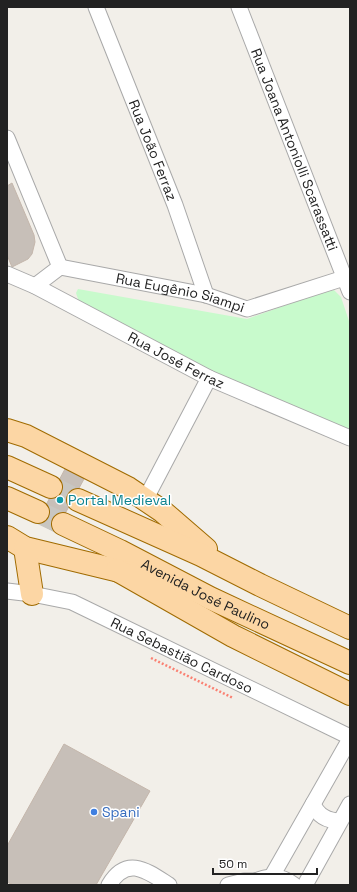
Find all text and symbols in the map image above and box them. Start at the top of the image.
street label: Rua Joana Antoniolli Scarassatti [247,46,342,253]
street label: Rua João Ferraz [125,97,181,203]
street label: Rua Eugênio Siampi [114,269,247,317]
street label: Rua José Ferraz [125,328,227,393]
place label: Portal Medieval [68,491,171,509]
marker: Portal Medieval [55,495,65,505]
street label: Avenida José Paulino [138,555,273,634]
street label: Rua Sebastião Cardoso [108,613,256,697]
place label: Spani [102,803,140,821]
marker: Spani [89,807,99,817]
scale bar [213,850,317,876]
text: 50 m [219,856,247,872]

